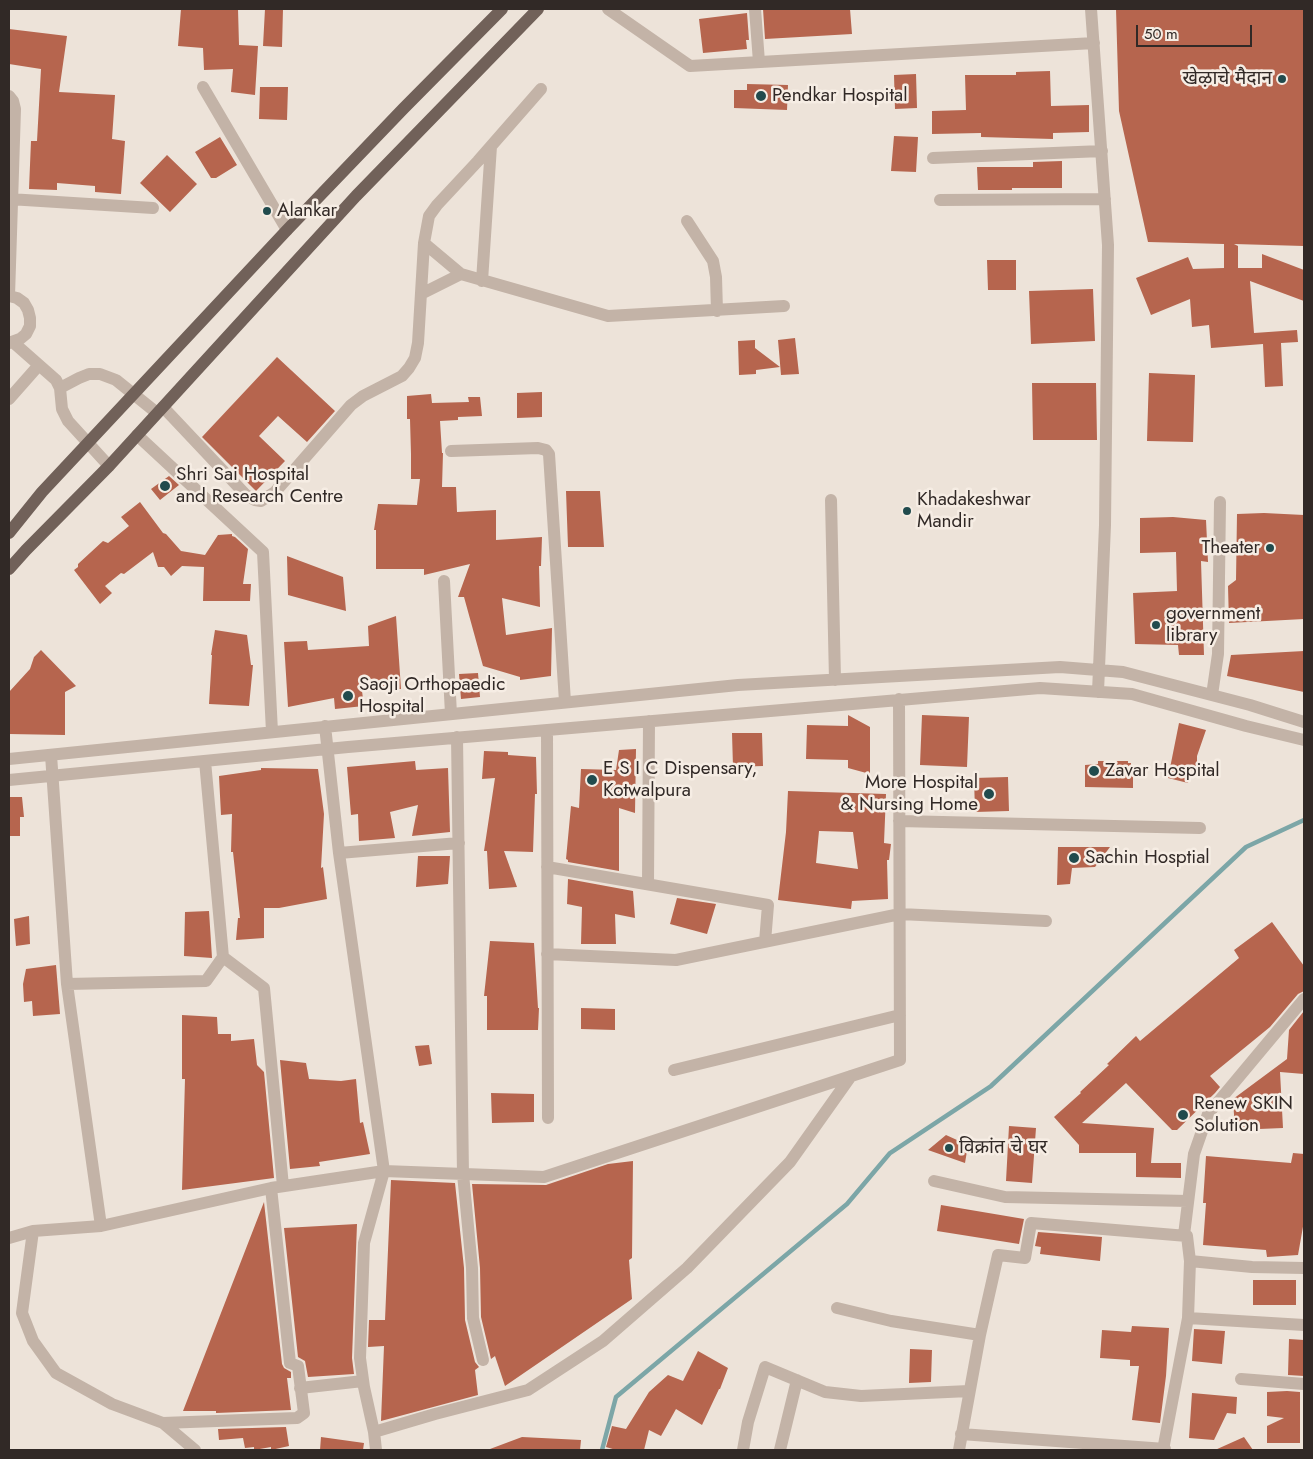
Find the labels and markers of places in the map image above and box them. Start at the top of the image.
place label: खेऴाचे मैदान [1182,68,1272,90]
marker: खेऴाचे मैदान [1276,73,1288,85]
place label: Pendkar Hospital [772,85,908,107]
marker: Pendkar Hospital [754,89,768,103]
place label: Alankar [277,200,337,222]
marker: Alankar [261,205,273,217]
place label: Shri Sai Hospital and Research Centre [176,464,343,508]
marker: Shri Sai Hospital and Research Centre [158,479,172,493]
place label: Khadakeshwar Mandir [917,489,1031,533]
marker: Khadakeshwar Mandir [901,505,913,517]
place label: Theater [1201,537,1260,559]
marker: Theater [1264,542,1276,554]
place label: government library [1166,603,1260,647]
marker: government library [1150,619,1162,631]
place label: Saoji Orthopaedic Hospital [359,674,505,718]
marker: Saoji Orthopaedic Hospital [341,689,355,703]
place label: E S I C Dispensary, Kotwalpura [603,758,757,802]
place label: Zavar Hospital [1105,760,1220,782]
marker: Zavar Hospital [1087,764,1101,778]
place label: More Hospital & Nursing Home [841,772,978,816]
marker: E S I C Dispensary, Kotwalpura [585,773,599,787]
marker: More Hospital & Nursing Home [982,787,996,801]
place label: Sachin Hosptial [1085,847,1210,869]
marker: Sachin Hosptial [1067,851,1081,865]
place label: Renew SKIN Solution [1194,1093,1293,1137]
marker: Renew SKIN Solution [1176,1108,1190,1122]
place label: विक्रांत चे घर [959,1137,1047,1159]
marker: विक्रांत चे घर [943,1142,955,1154]

